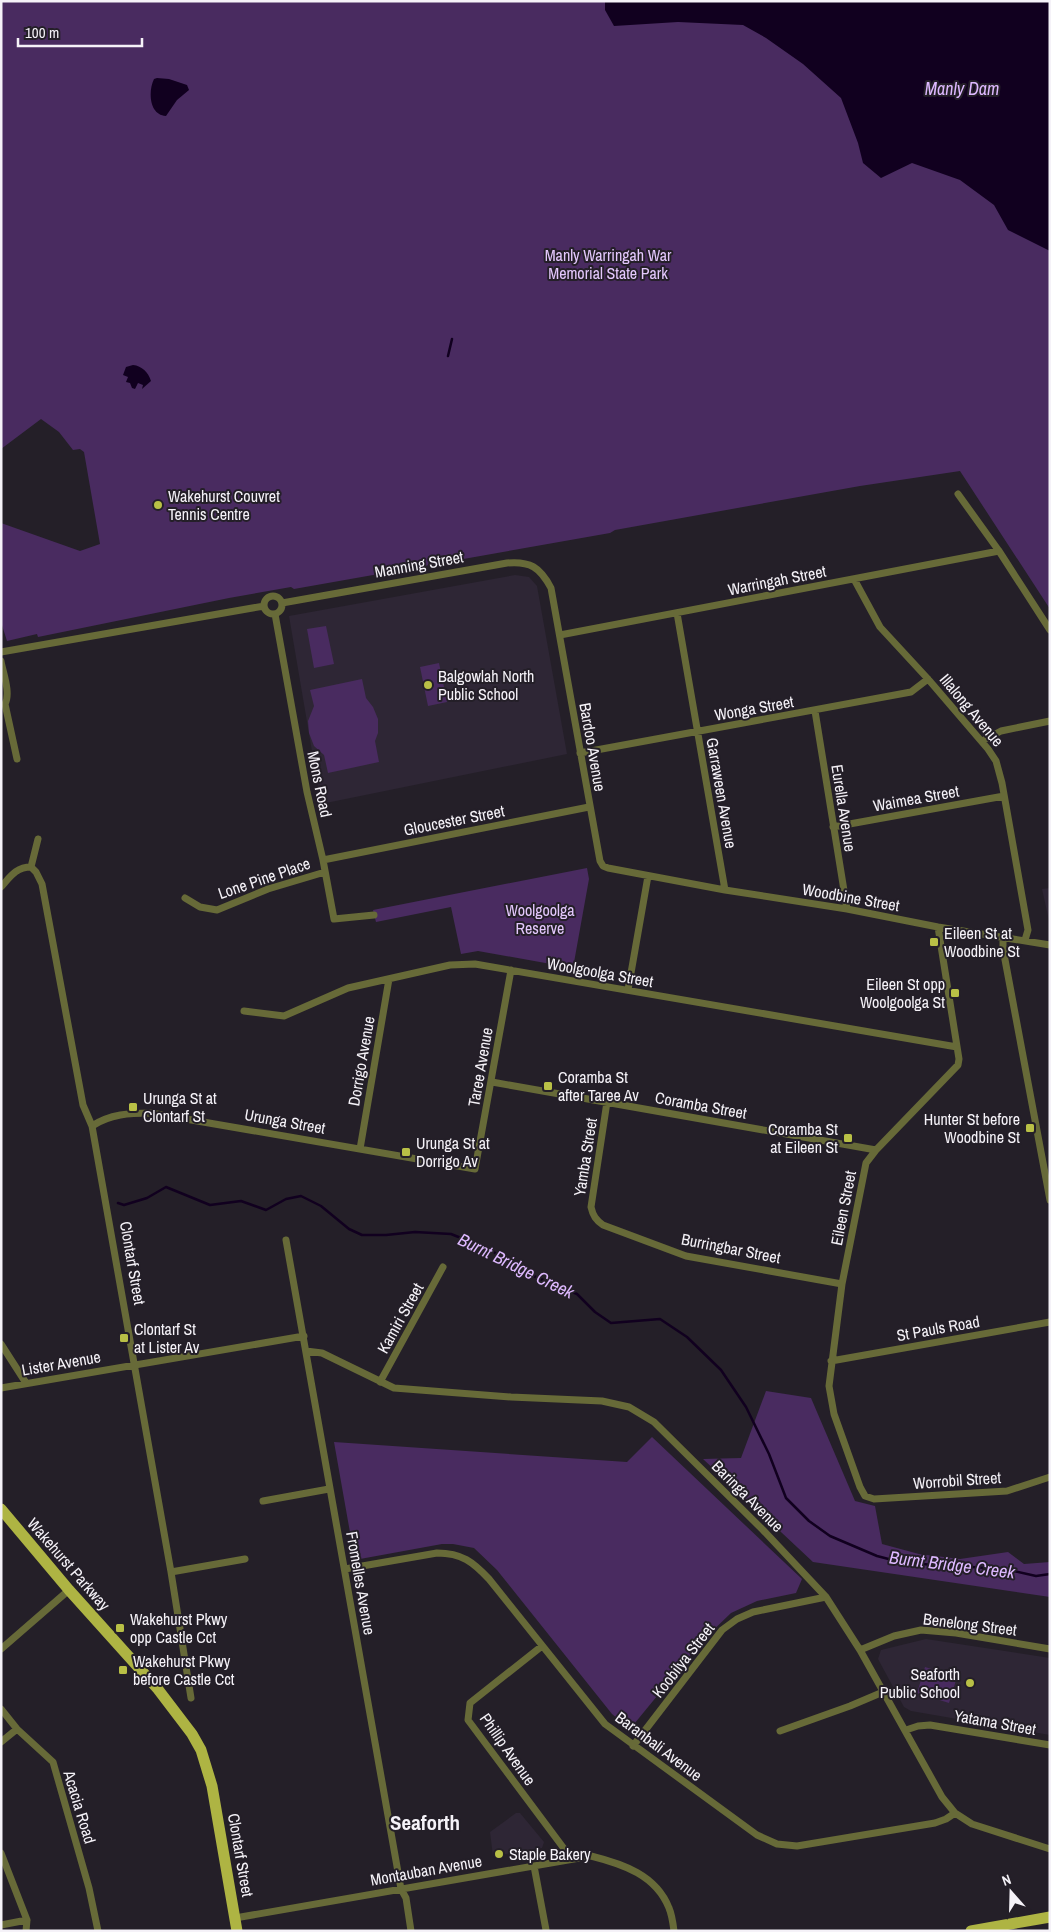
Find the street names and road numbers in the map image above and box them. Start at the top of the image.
street label: Manning Street [373,545,465,583]
street label: Warringah Street [726,560,828,600]
street label: Illalong Avenue [935,669,1009,751]
street label: Wonga Street [713,690,796,726]
street label: Bardoo Avenue [574,701,612,793]
street label: Garraween Avenue [701,736,743,850]
street label: Mons Road [302,749,338,819]
street label: Eurella Avenue [826,763,862,853]
street label: Waimea Street [871,780,961,816]
street label: Gloucester Street [402,799,507,841]
street label: Lone Pine Place [215,852,313,904]
street label: Woodbine Street [801,878,902,916]
street label: Woolgoolga Street [545,952,655,992]
street label: Dorrigo Avenue [342,1014,380,1108]
street label: Taree Avenue [462,1026,498,1108]
street label: Coramba Street [653,1086,749,1124]
street label: Urunga Street [243,1103,327,1139]
street label: Yamba Street [568,1116,602,1198]
street label: Eileen Street [825,1168,861,1247]
street label: Clontarf Street [115,1219,151,1307]
street label: Burringbar Street [680,1228,783,1268]
street label: Kamiri Street [372,1279,429,1357]
street label: St Pauls Road [895,1310,981,1346]
street label: Lister Avenue [20,1345,102,1381]
street label: Baringa Avenue [707,1455,789,1537]
street label: Worrobil Street [912,1466,1002,1494]
street label: Wakehurst Parkway [23,1513,116,1615]
street label: Fromelles Avenue [341,1529,381,1637]
street label: Benelong Street [922,1607,1018,1641]
street label: Koobilya Street [647,1618,719,1702]
street label: Yatama Street [952,1704,1038,1740]
street label: Baranbali Avenue [611,1706,707,1786]
street label: Phillip Avenue [475,1708,541,1790]
street label: Acacia Road [58,1767,102,1846]
street label: Clontarf Street [223,1811,259,1899]
street label: Montauban Avenue [369,1849,483,1891]

